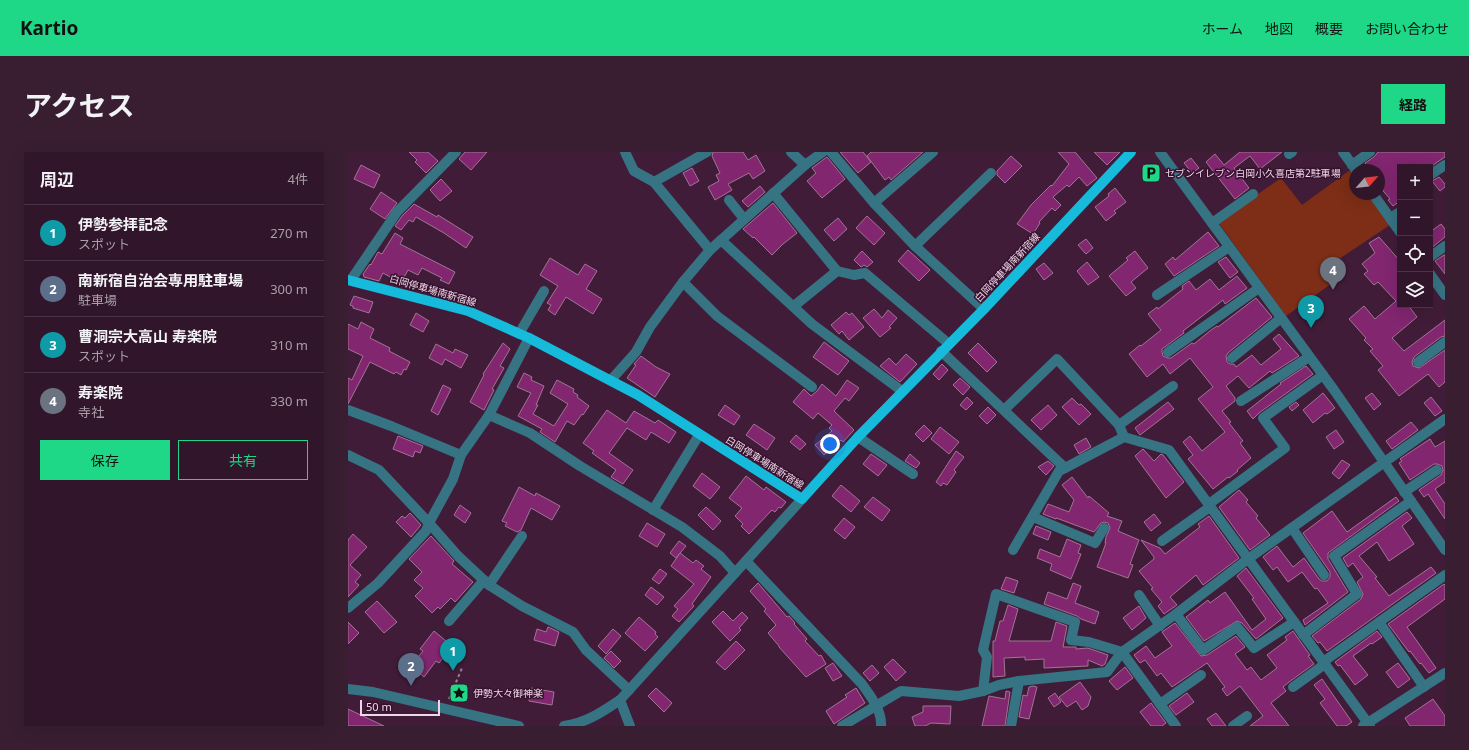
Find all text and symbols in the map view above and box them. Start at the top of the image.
text: Kartio [20,15,78,41]
text: ホーム [1201,19,1243,38]
text: 地図 [1265,19,1293,38]
text: 概要 [1315,19,1343,38]
text: お問い合わせ [1365,19,1449,38]
button: 経路 [1381,84,1445,124]
text: アクセス [24,86,135,124]
parking icon: セブンイレブン白岡小久喜店第2駐車場 [1140,162,1162,184]
north arrow [1349,164,1385,200]
map controls [1397,164,1433,308]
button: + [1397,164,1433,200]
place label: セブンイレブン白岡小久喜店第2駐車場 [1165,166,1341,180]
text: 周辺 [40,168,74,191]
text: 4件 [288,170,308,188]
button: − [1397,200,1433,236]
text: 伊勢参拝記念 [78,214,168,234]
text: 1 [49,224,57,242]
text: 270 m [270,224,308,242]
street label: 白岡停車場南新宿線 [971,229,1043,305]
text: スポット [78,235,130,253]
button: locate [1397,236,1433,272]
pin: 4 [1320,257,1346,290]
text: 南新宿自治会専用駐車場 [78,270,243,290]
street label: 白岡停車場南新宿線 [388,271,478,309]
button: layers [1397,272,1433,308]
text: 2 [49,280,57,298]
text: 300 m [270,280,308,298]
text: 駐車場 [78,291,117,309]
pin: 3 [1298,295,1324,328]
text: 曹洞宗大高山 寿楽院 [78,326,217,346]
text: 3 [49,336,57,354]
text: 310 m [270,336,308,354]
text: スポット [78,347,130,365]
text: 寿楽院 [78,382,123,402]
text: 4 [49,392,57,410]
text: 330 m [270,392,308,410]
text: 寺社 [78,403,104,421]
street label: 白岡停車場南新宿線 [723,432,807,492]
your location [820,434,840,454]
button: 保存 [40,440,170,480]
button: 共有 [178,440,308,480]
pin: 1 [440,638,466,671]
pin: 2 [398,653,424,686]
place icon: 伊勢大々御神楽 [448,682,470,704]
place label: 伊勢大々御神楽 [473,686,543,700]
scale bar [360,698,440,717]
text: 50 m [366,699,392,714]

